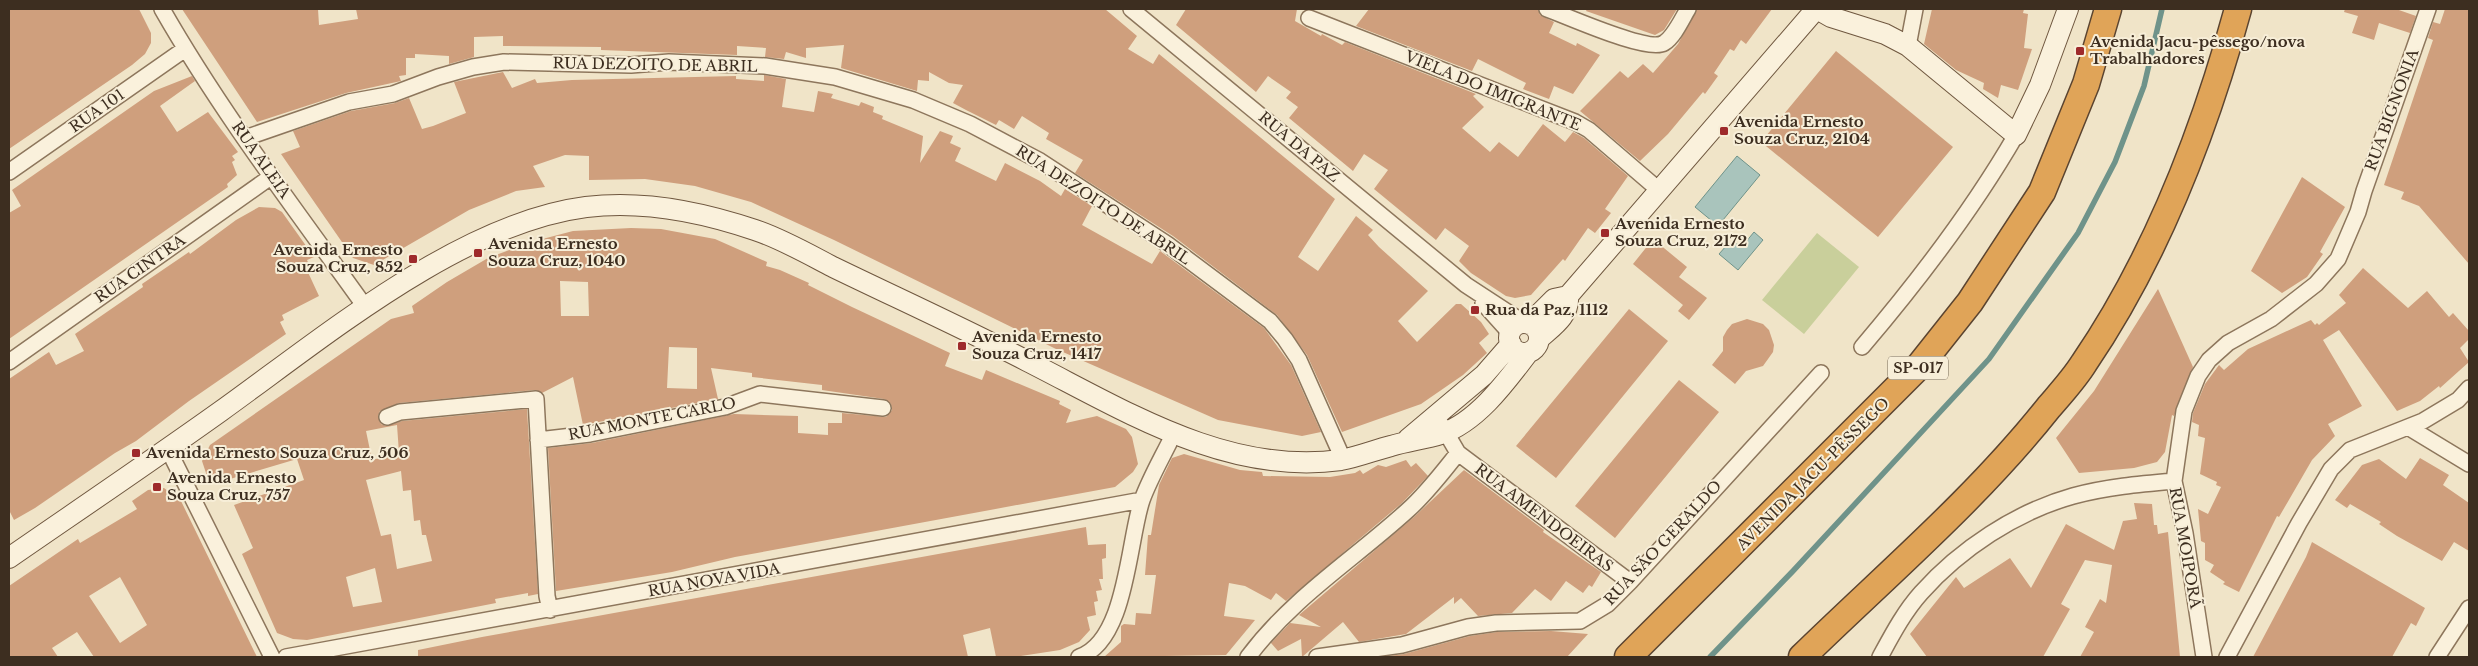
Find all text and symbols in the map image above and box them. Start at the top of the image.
place label: Avenida Jacu-pêssego/nova Trabalhadores [2089,32,2305,68]
marker: Avenida Jacu-pêssego/nova Trabalhadores [2074,45,2086,57]
street label: VIELA DO IMIGRANTE [1401,46,1584,135]
street label: RUA BIGNONIA [2361,46,2423,173]
street label: RUA DEZOITO DE ABRIL [552,53,758,76]
street label: RUA 101 [65,85,128,136]
street label: RUA DA PAZ [1255,107,1344,186]
place label: Avenida Ernesto Souza Cruz, 2104 [1733,112,1870,148]
street label: RUA ALEIA [228,118,295,202]
marker: Avenida Ernesto Souza Cruz, 2104 [1718,125,1730,137]
street label: RUA DEZOITO DE ABRIL [1012,141,1194,268]
place label: Avenida Ernesto Souza Cruz, 2172 [1614,214,1748,250]
marker: Avenida Ernesto Souza Cruz, 2172 [1599,227,1611,239]
street label: RUA CINTRA [91,230,189,307]
place label: Avenida Ernesto Souza Cruz, 1040 [487,234,626,270]
place label: Avenida Ernesto Souza Cruz, 852 [272,240,403,276]
marker: Avenida Ernesto Souza Cruz, 1040 [472,247,484,259]
marker: Avenida Ernesto Souza Cruz, 852 [407,253,419,265]
place label: Rua da Paz, 1112 [1485,300,1609,319]
marker: Rua da Paz, 1112 [1469,304,1481,316]
place label: Avenida Ernesto Souza Cruz, 1417 [971,327,1102,363]
marker: Avenida Ernesto Souza Cruz, 1417 [956,340,968,352]
road number: SP-017 [1888,356,1948,379]
street label: RUA MONTE CARLO [566,393,737,444]
street label: AVENIDA JACU-PÊSSEGO [1732,393,1893,555]
place label: Avenida Ernesto Souza Cruz, 506 [145,443,409,462]
marker: Avenida Ernesto Souza Cruz, 506 [130,447,142,459]
street label: RUA AMENDOEIRAS [1471,459,1617,576]
place label: Avenida Ernesto Souza Cruz, 757 [166,468,297,504]
street label: RUA SÃO GERALDO [1600,476,1725,609]
marker: Avenida Ernesto Souza Cruz, 757 [151,481,163,493]
street label: RUA MOIPORÃ [2165,486,2206,611]
street label: RUA NOVA VIDA [646,558,782,600]

